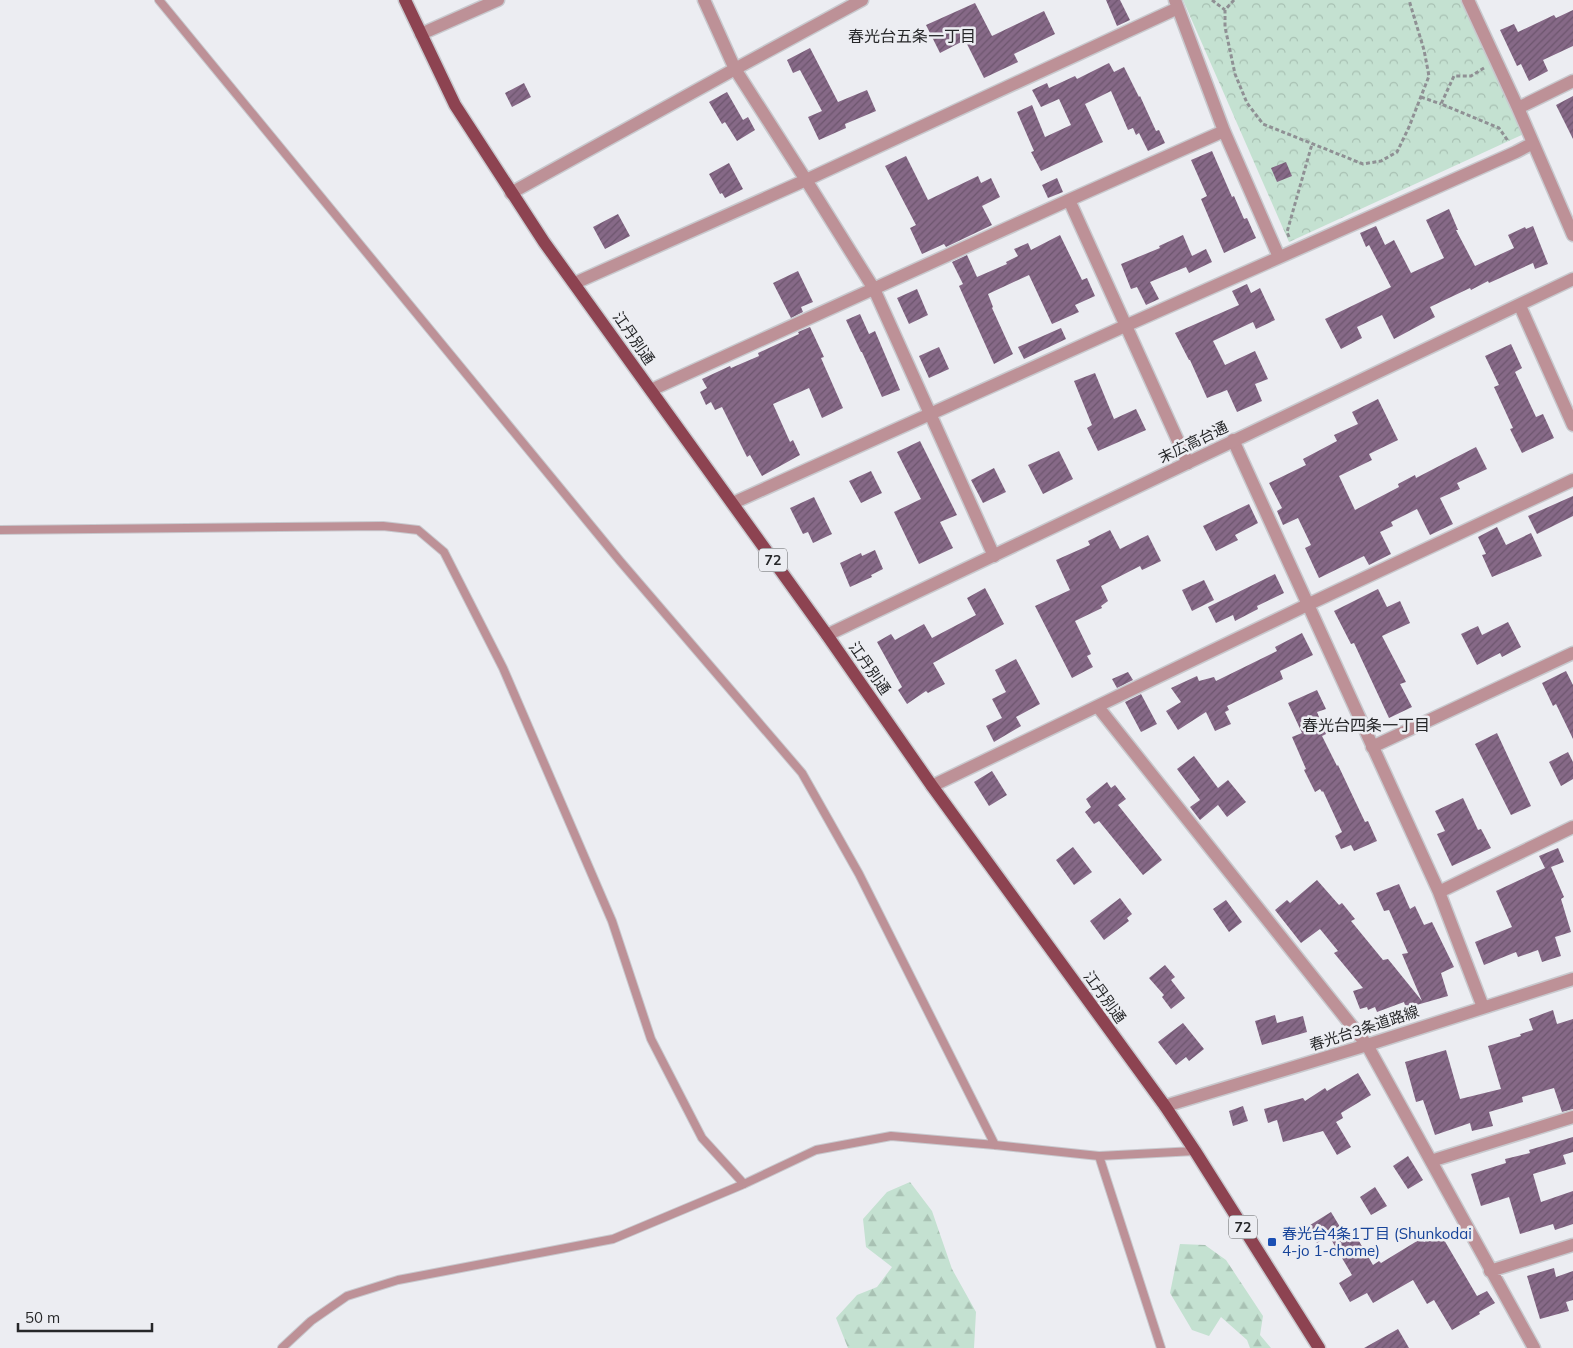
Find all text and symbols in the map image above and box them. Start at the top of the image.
district label: 春光台五条一丁目 [848,26,976,46]
street label: 江丹別通 [609,308,659,368]
street label: 末広高台通 [1155,417,1231,467]
road number: 72 [759,548,787,572]
street label: 江丹別通 [845,638,895,698]
district label: 春光台四条一丁目 [1302,715,1430,735]
street label: 江丹別通 [1080,967,1130,1027]
street label: 春光台3条道路線 [1307,1001,1421,1055]
road number: 72 [1229,1216,1257,1238]
place label: 春光台4条1丁目 (Shunkodai 4-jo 1-chome) [1282,1224,1472,1260]
marker: 春光台4条1丁目 (Shunkodai 4-jo 1-chome) [1266,1236,1278,1248]
scale bar [18,1300,151,1332]
text: 50 m [25,1308,60,1327]

